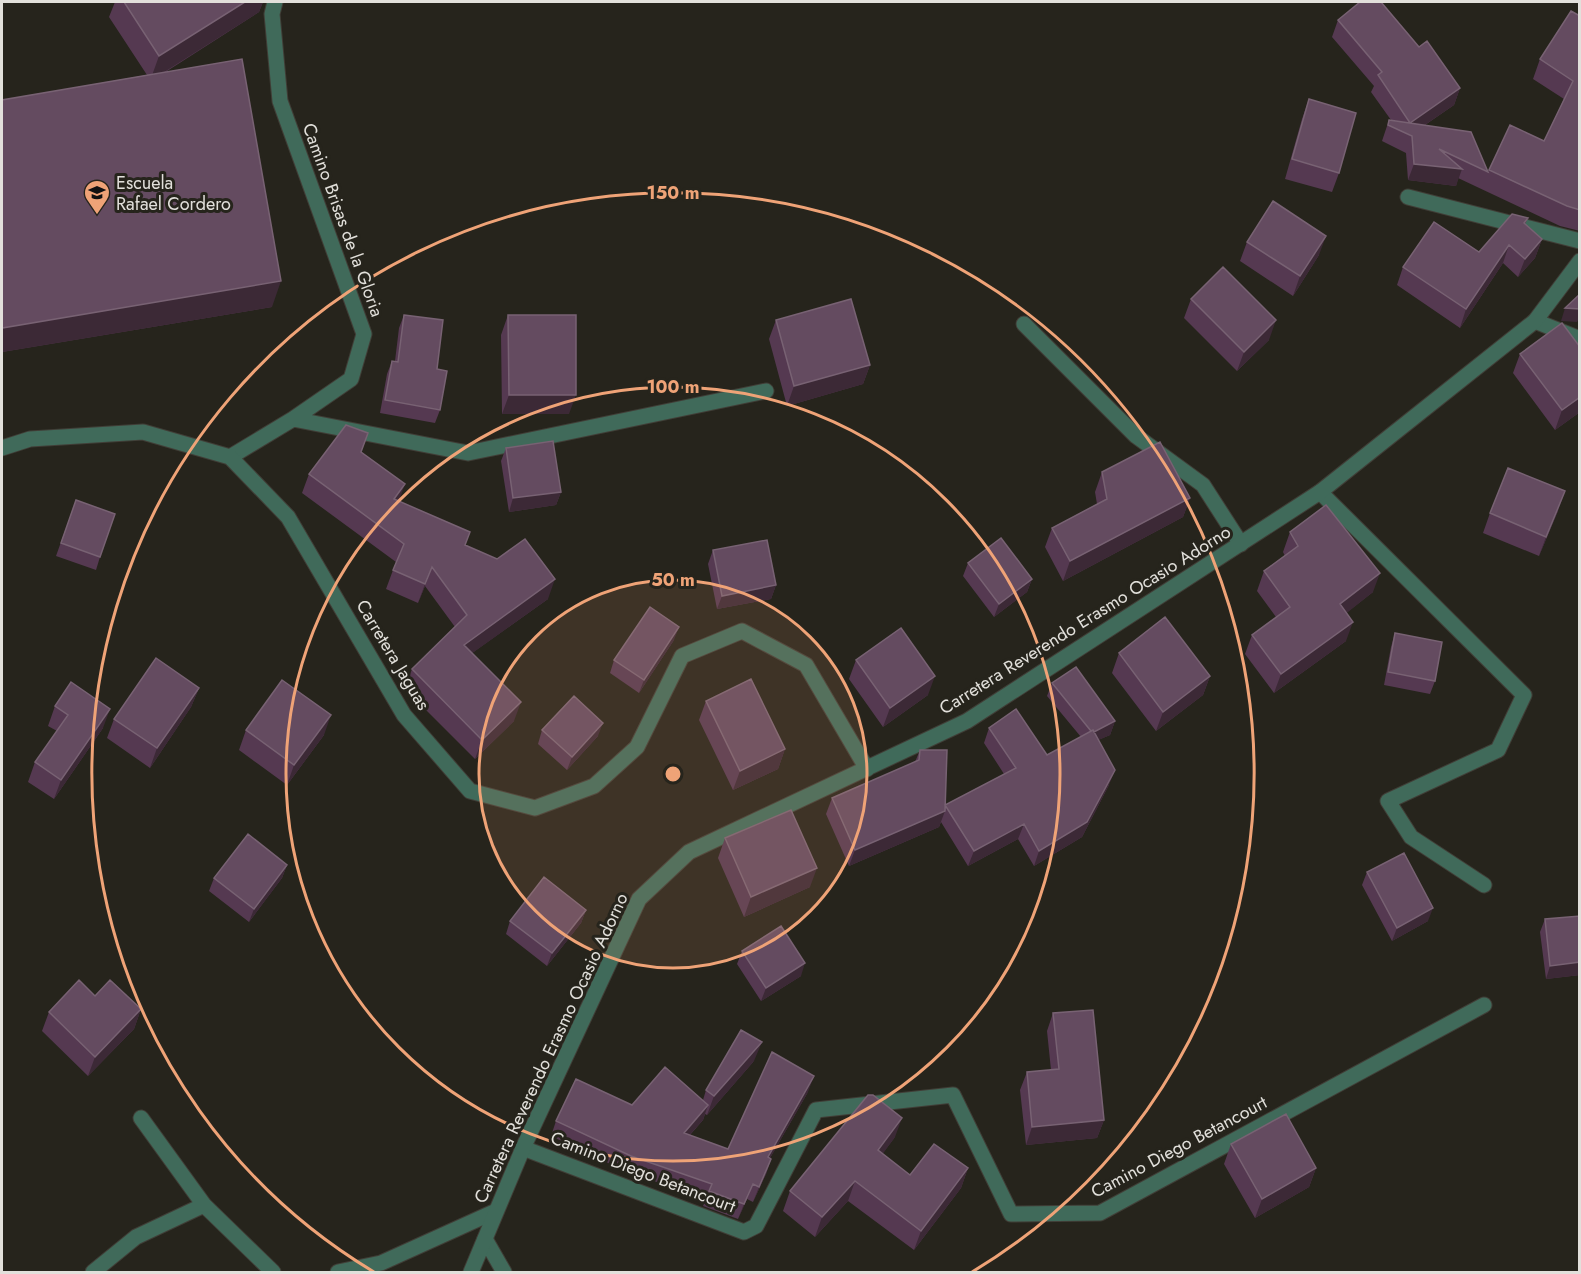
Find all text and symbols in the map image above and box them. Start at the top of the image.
street label: Camino Brisas de la Gloria [296,120,390,320]
place label: Escuela Rafael Cordero [116,170,231,217]
school or university icon: Escuela Rafael Cordero [82,178,112,216]
text: 150 m [647,180,699,206]
text: 100 m [646,374,700,400]
street label: Carretera Reverendo Erasmo Ocasio Adorno [934,519,1236,721]
text: 50 m [651,567,695,593]
street label: Carretera Jaguas [350,595,436,715]
centre of rings [663,764,683,784]
street label: Carretera Reverendo Erasmo Ocasio Adorno [467,888,635,1207]
street label: Camino Diego Betancourt [1086,1089,1272,1205]
street label: Camino Diego Betancourt [547,1125,740,1220]

